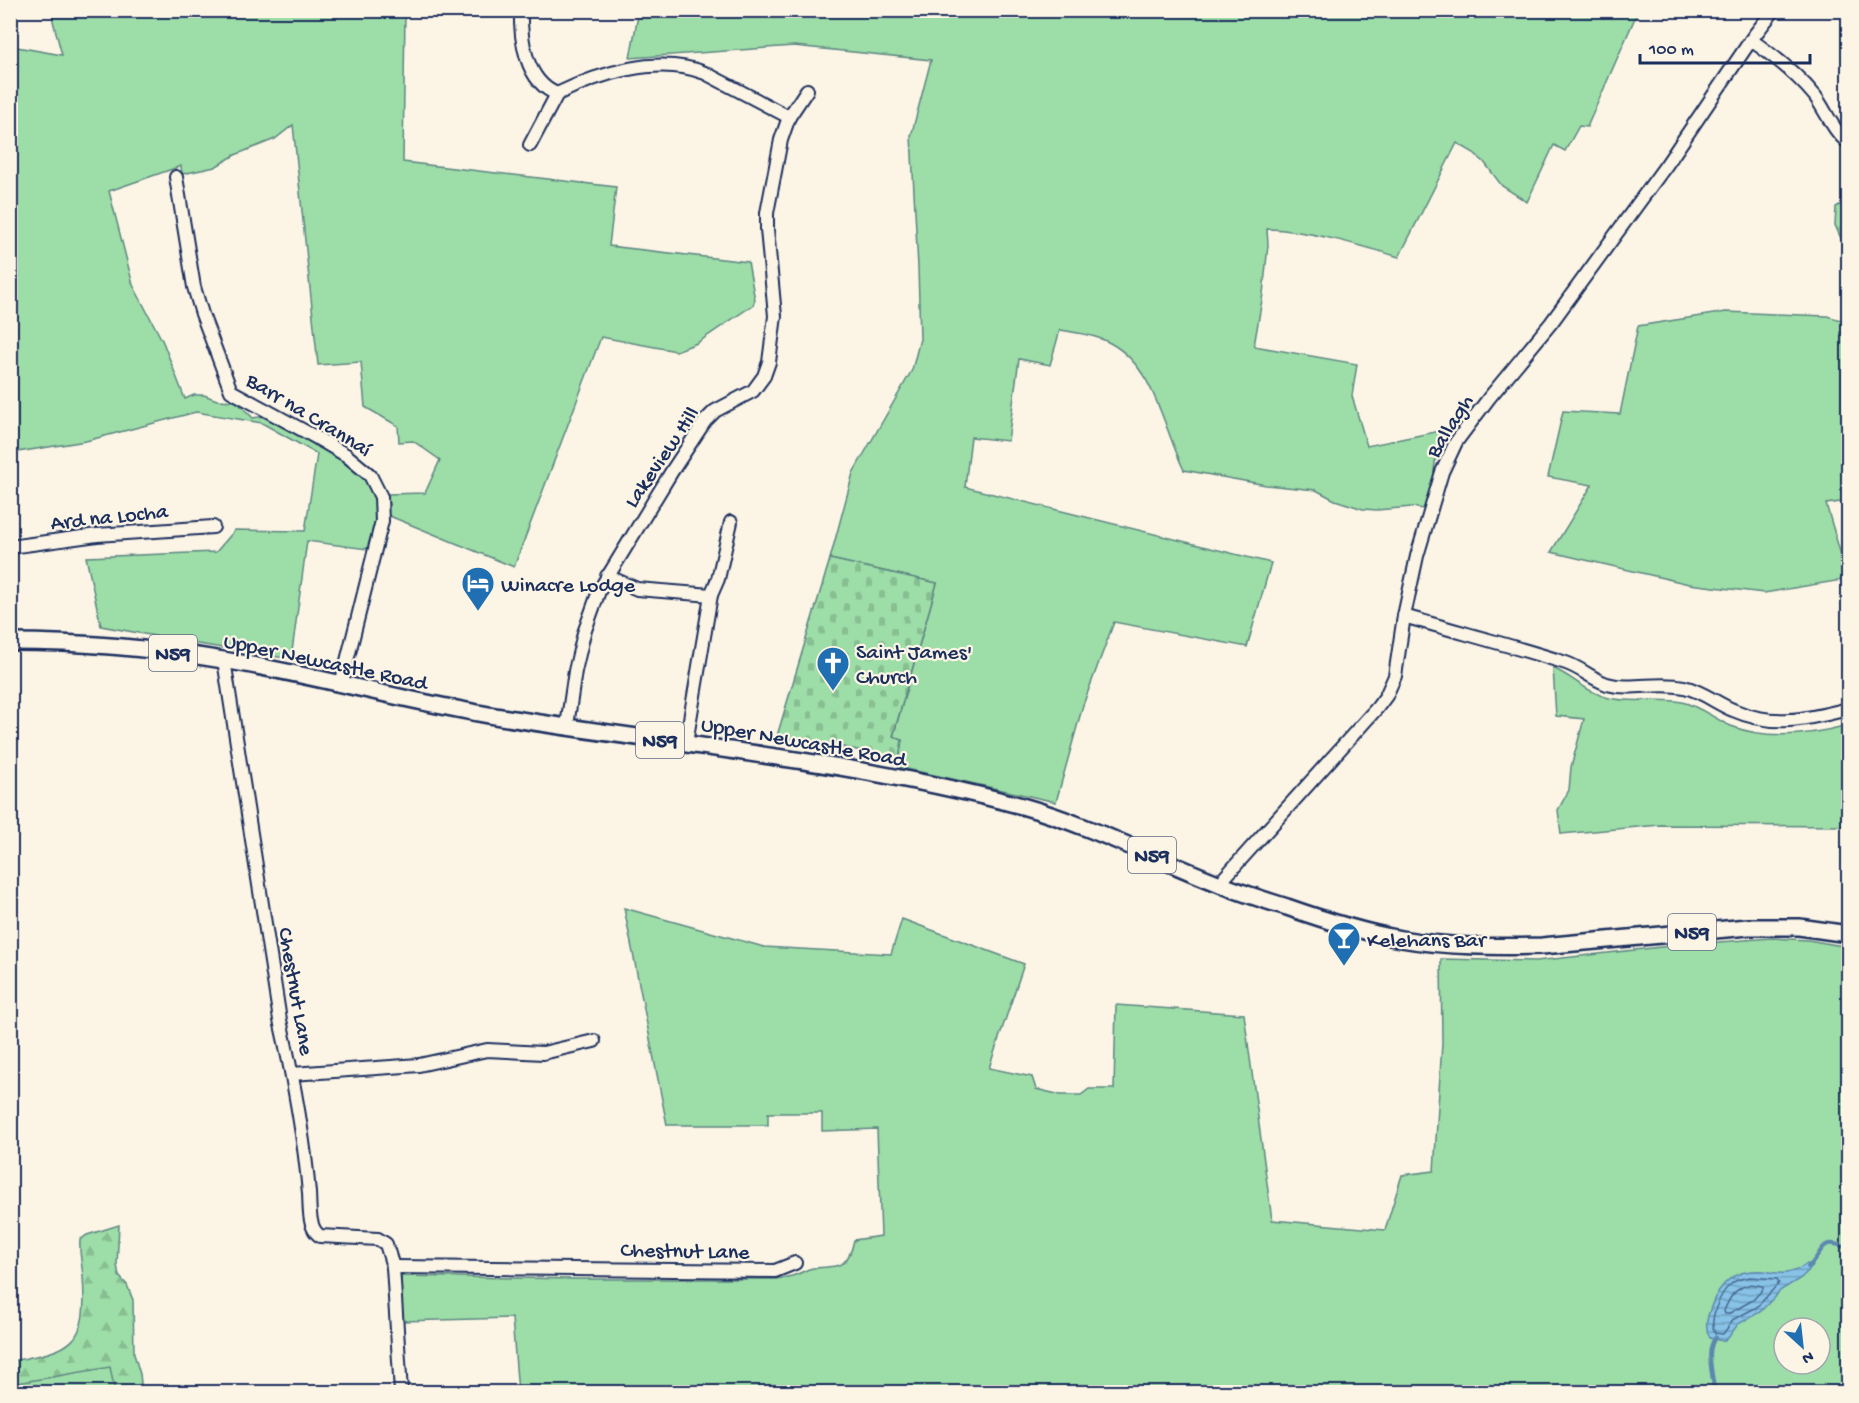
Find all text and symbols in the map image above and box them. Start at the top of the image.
scale bar [1640,27,1810,65]
text: 100 m [1648,40,1694,61]
street label: Barr na Crannaí [240,368,377,465]
street label: Ballagh [1421,391,1481,464]
street label: Lakeview Hill [620,403,707,514]
street label: Ard na Locha [50,500,170,538]
hotel icon: Winacre Lodge [460,565,496,612]
place label: Winacre Lodge [501,574,636,600]
street label: Upper Newcastle Road [221,630,432,699]
road number: N59 [149,635,197,671]
place label: Saint James' Church [856,641,972,692]
church icon: Saint James' Church [815,645,851,692]
street label: Upper Newcastle Road [699,713,910,775]
road number: N59 [636,722,684,758]
road number: N59 [1128,837,1176,873]
road number: N59 [1668,914,1716,950]
bar icon: Kelehans Bar [1326,920,1362,967]
street label: Chestnut Lane [270,926,318,1058]
place label: Kelehans Bar [1367,929,1488,955]
street label: Chestnut Lane [620,1239,750,1267]
north arrow [1772,1316,1832,1376]
text: N [1798,1345,1816,1367]

